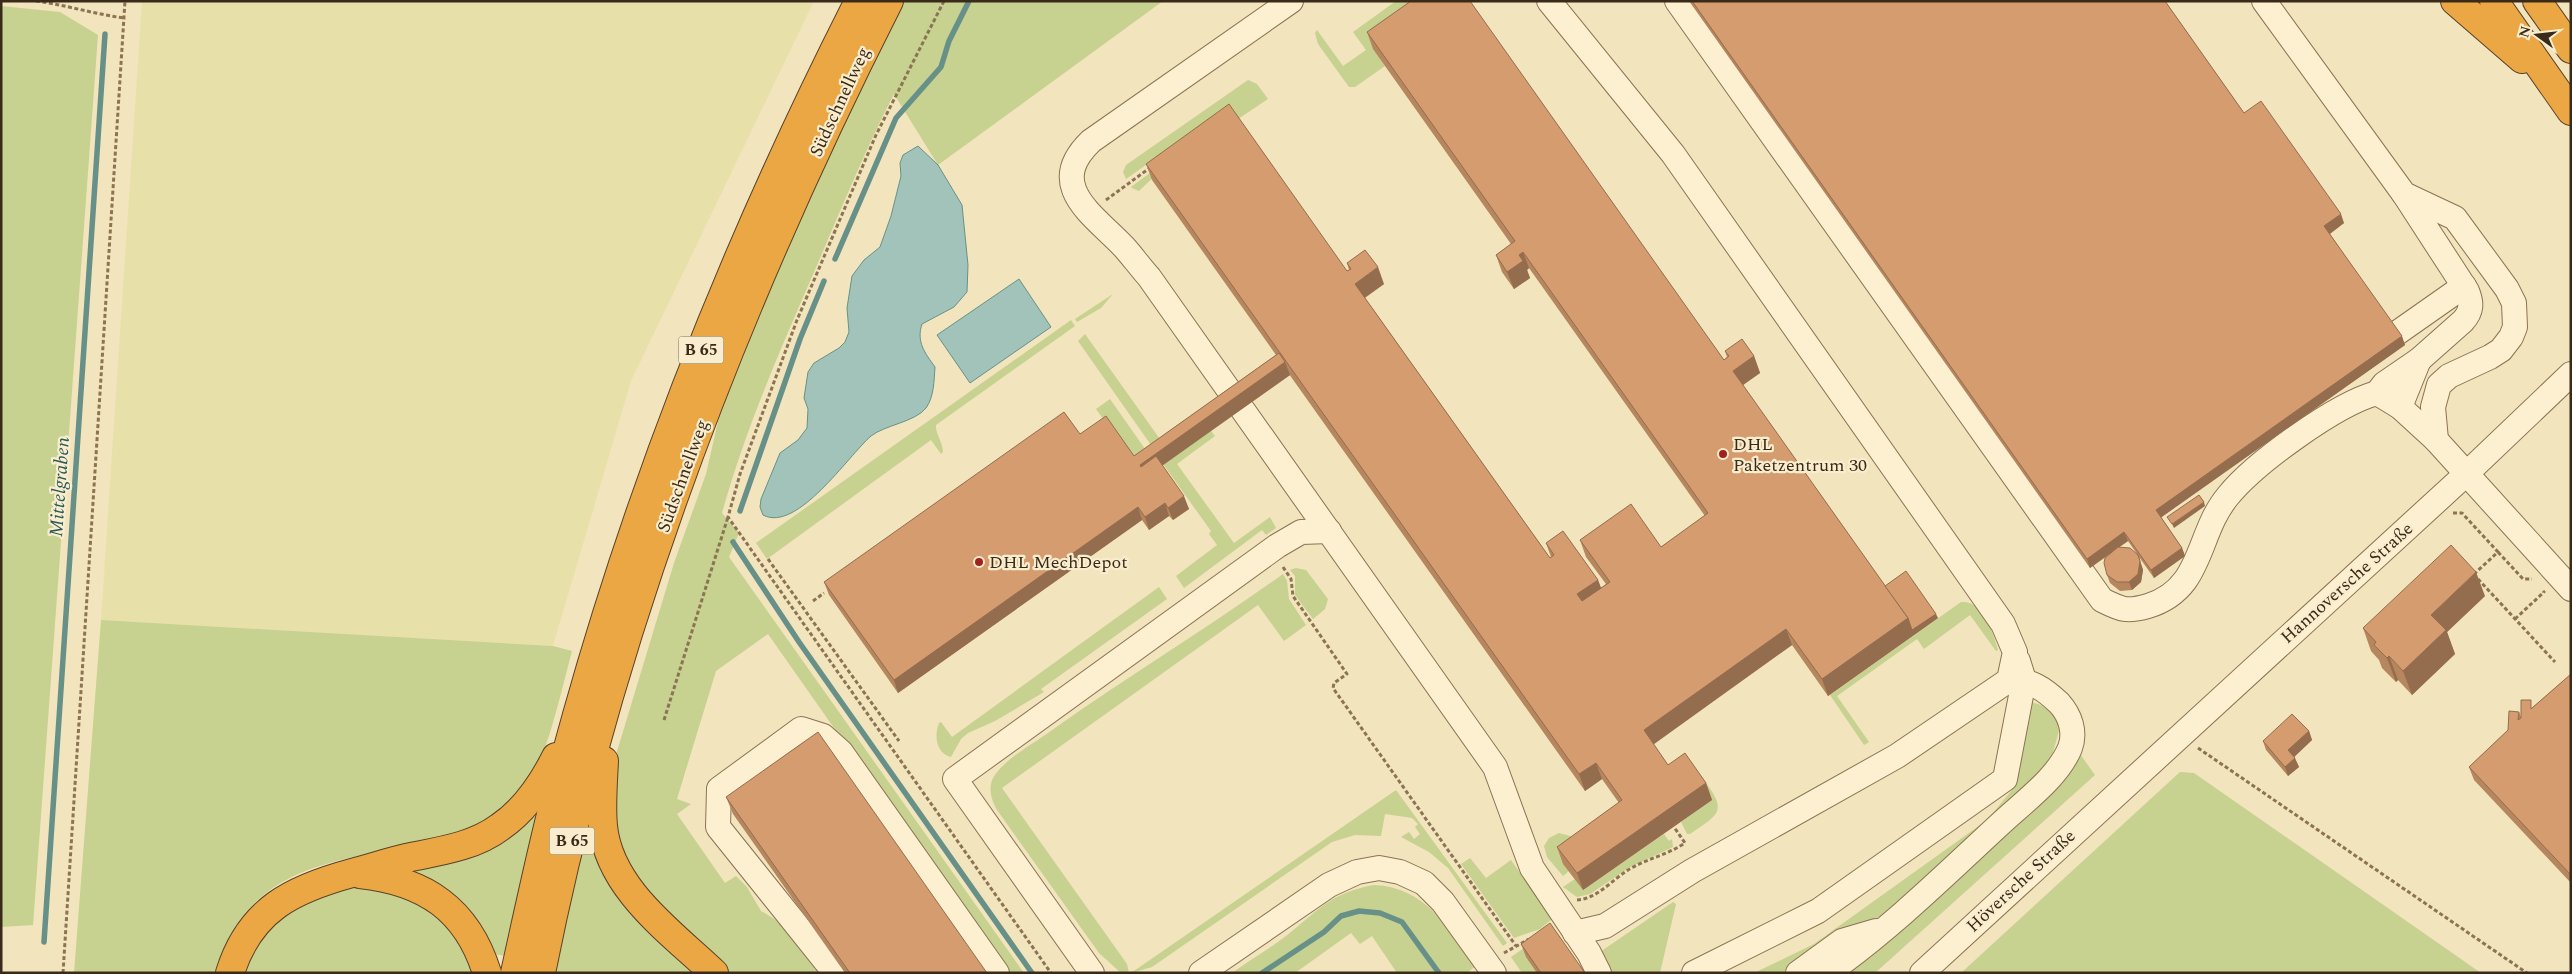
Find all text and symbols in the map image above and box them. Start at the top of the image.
north arrow [2512,10,2562,60]
text: N [2513,24,2537,40]
street label: Südschnellweg [803,43,877,161]
road number: B 65 [678,336,724,364]
street label: Südschnellweg [650,416,716,536]
place label: DHL Paketzentrum 30 [1733,431,1867,479]
water label: Mittelgraben [42,436,78,538]
marker: DHL Paketzentrum 30 [1717,448,1729,460]
street label: Hannoversche Straße [2275,516,2419,650]
place label: DHL MechDepot [989,549,1128,576]
marker: DHL MechDepot [973,556,985,568]
street label: Höversche Straße [1960,823,2082,939]
road number: B 65 [550,828,594,854]

